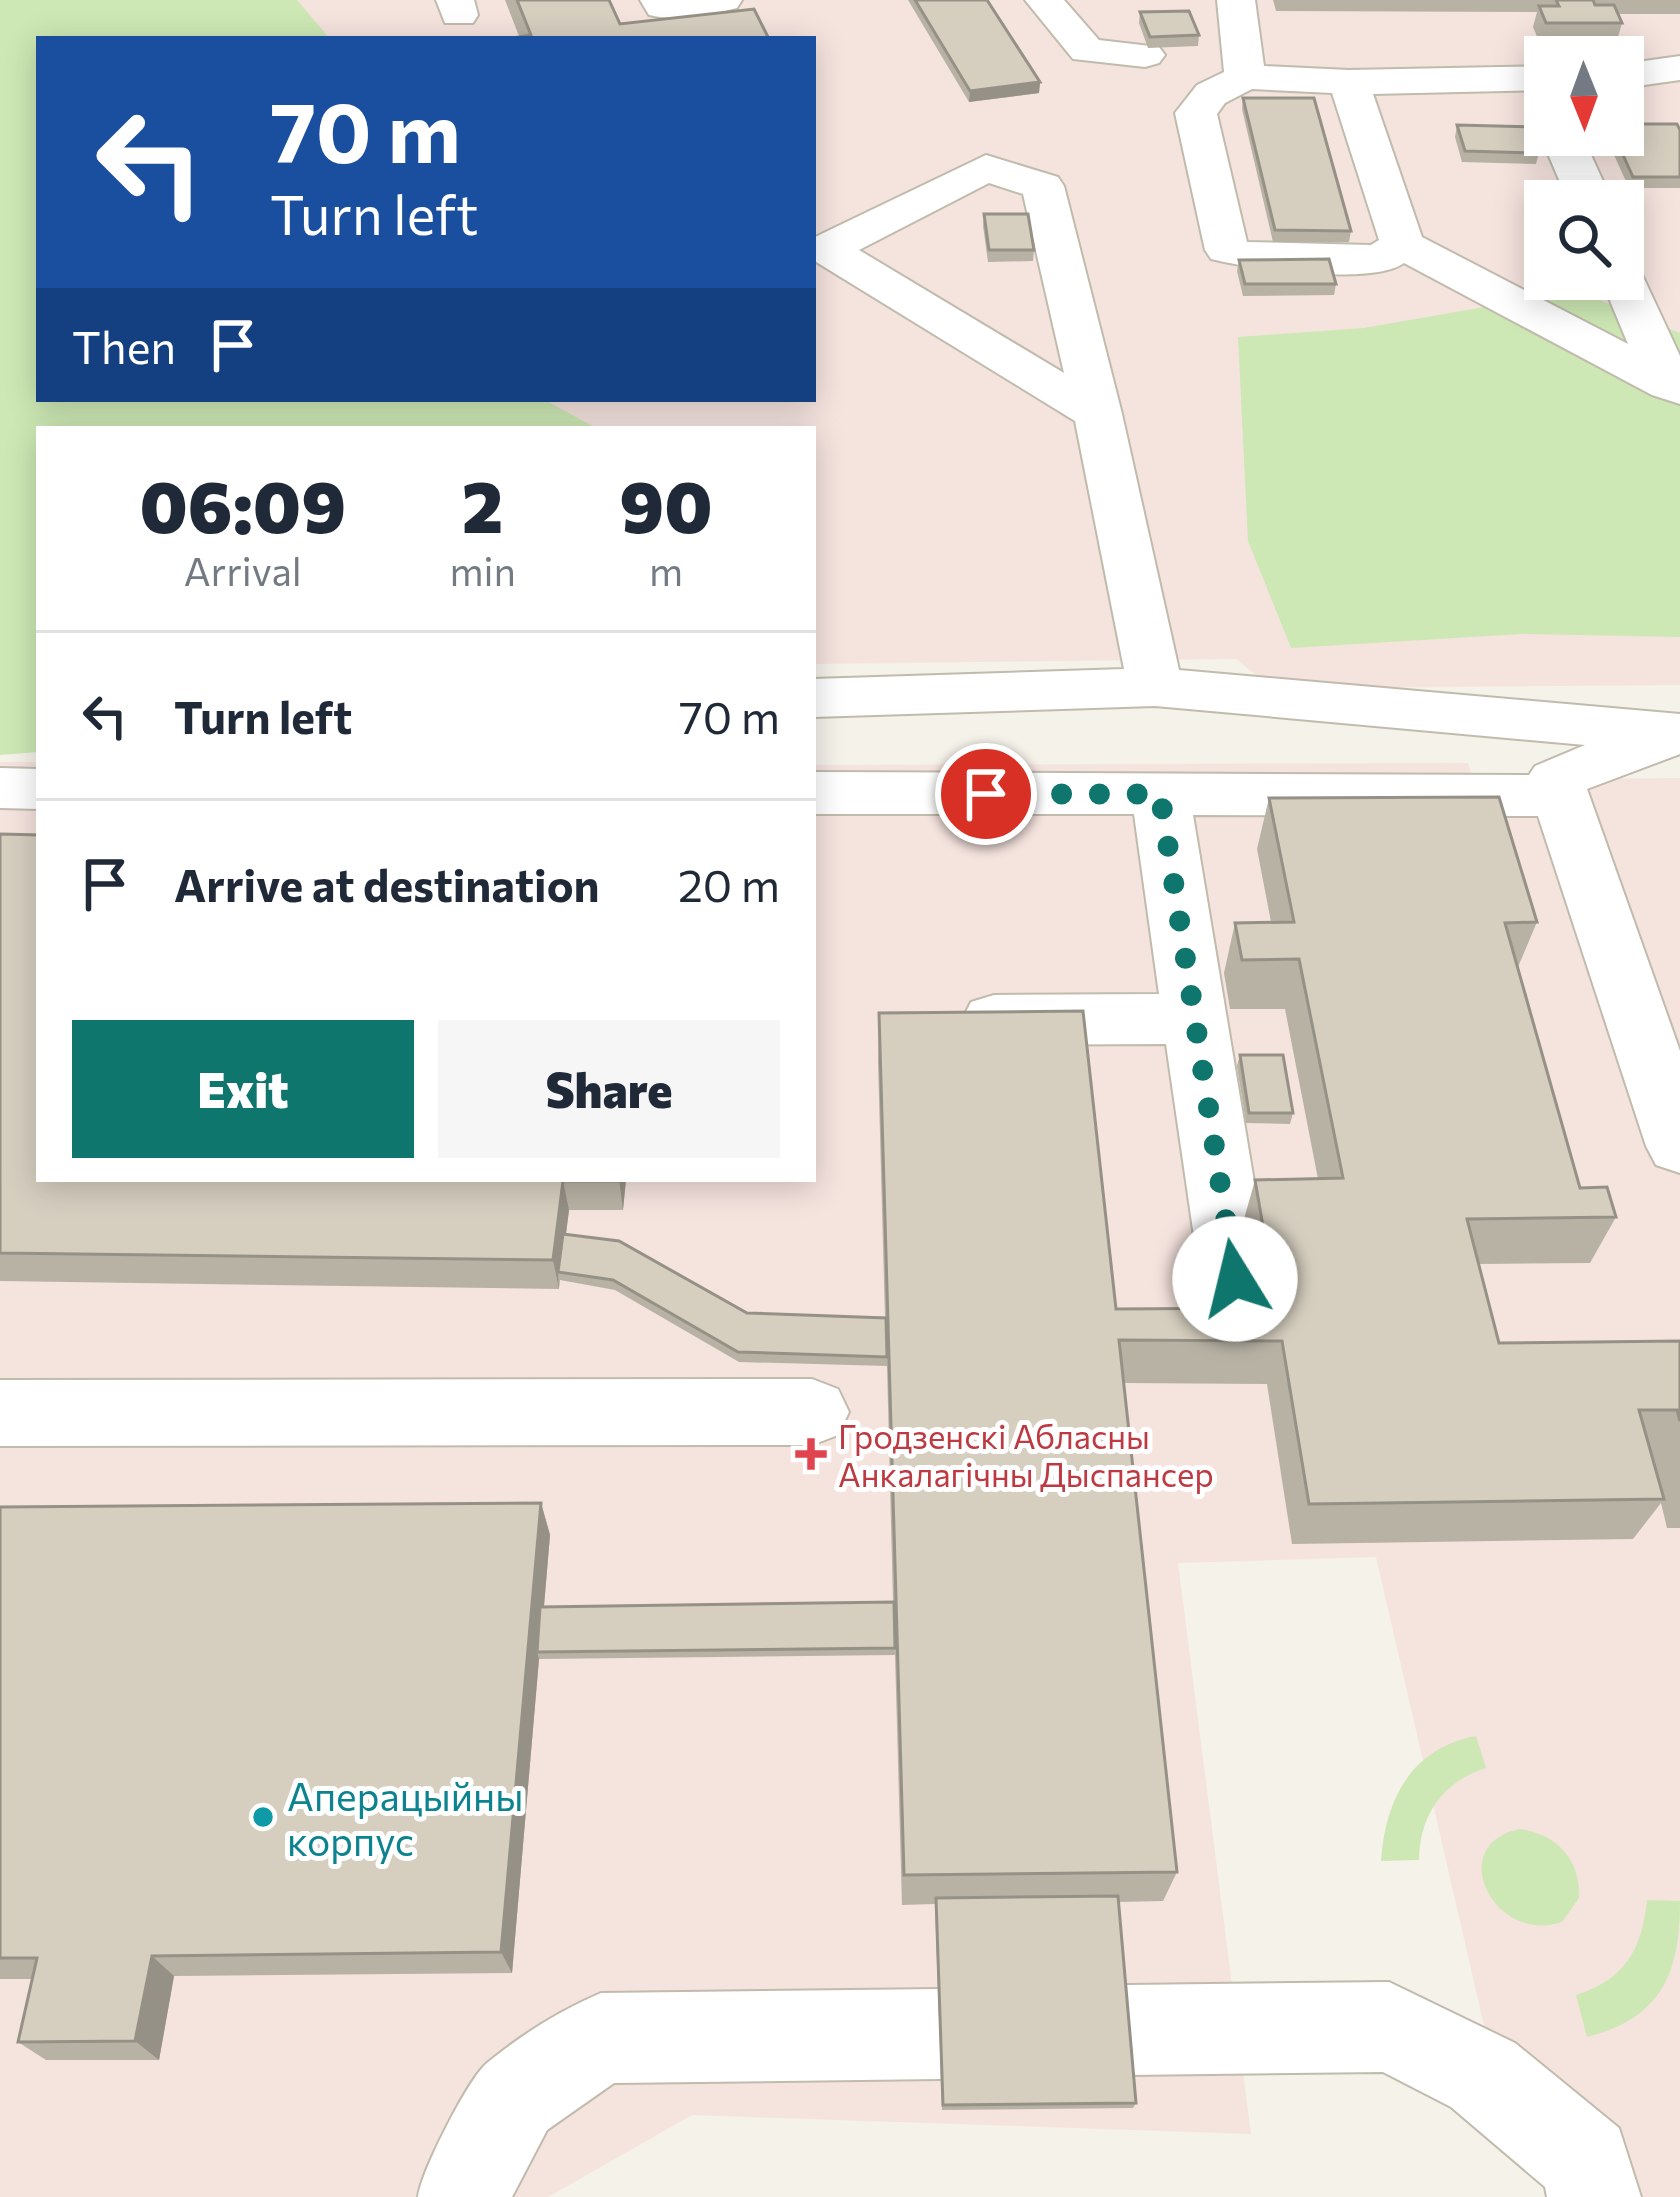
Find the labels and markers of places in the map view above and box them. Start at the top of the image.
pin [935,743,1037,845]
place label: Гродзенскі Абласны Анкалагічны Дыспансер [838,1415,1214,1494]
marker: Гродзенскі Абласны Анкалагічны Дыспансер [795,1438,827,1470]
place label: Аперацыйны корпус [287,1771,524,1864]
marker: Аперацыйны корпус [250,1804,276,1830]

